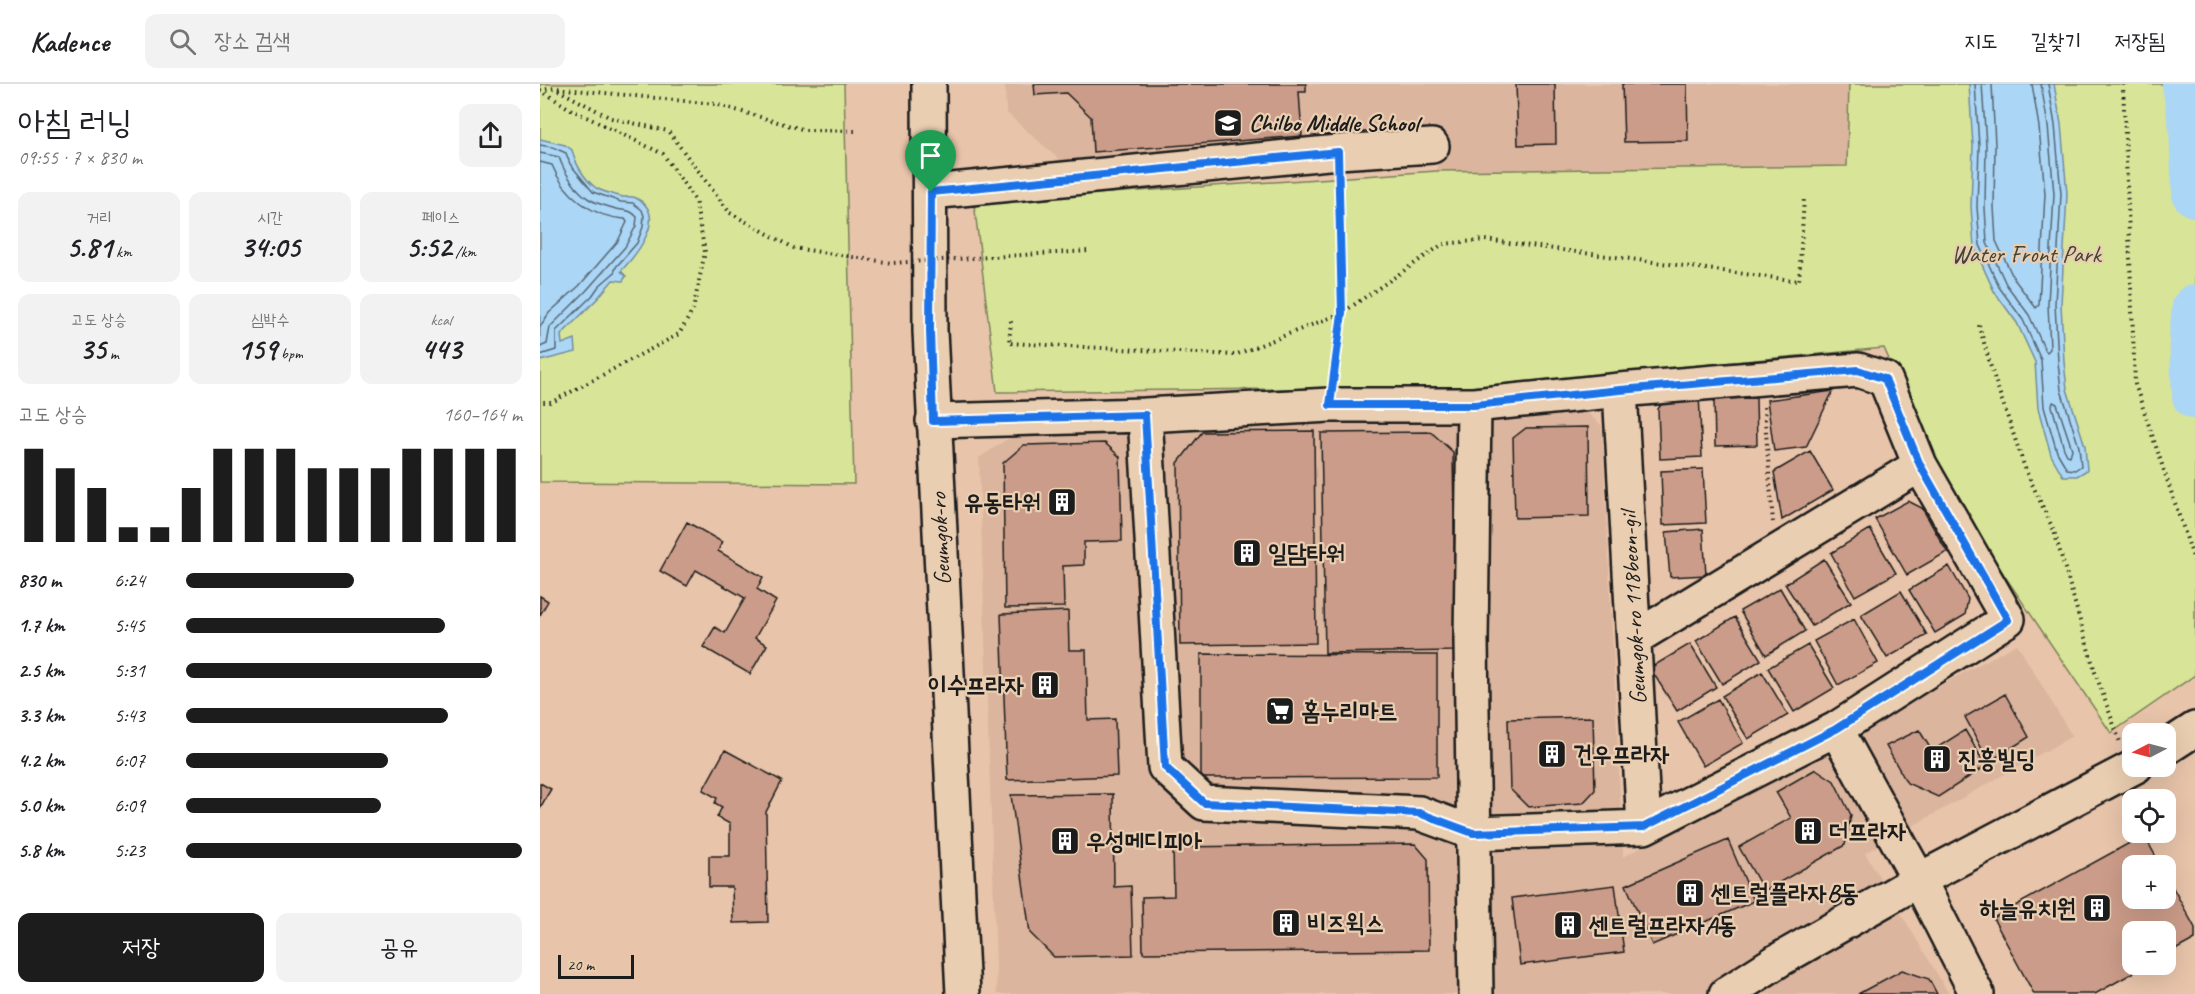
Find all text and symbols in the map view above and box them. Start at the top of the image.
search box [145,14,565,68]
text: Kadence [30,24,109,59]
icon: search [166,25,199,58]
text: 장소 검색 [214,27,290,55]
text: 지도 [1964,28,1998,54]
text: 길찾기 [2031,28,2081,54]
text: 저장됨 [2114,28,2165,54]
text: 아침 러닝 [18,101,132,143]
button: share [459,104,522,167]
school or university icon: Chilbo Middle School [1212,107,1244,139]
place label: Chilbo Middle School [1249,108,1423,138]
pin [905,130,956,192]
icon: arrive [914,139,947,172]
text: 09:55 · 7 × 830 m [18,145,142,170]
text: 거리 [86,208,112,228]
text: 시간 [257,208,283,228]
text: 페이스 [422,208,460,228]
text: 5.81 [66,228,112,266]
text: 34:05 [240,228,300,266]
text: 5:52 [406,228,451,266]
park label: Water Front Park [1951,239,2103,269]
text: km [112,242,132,262]
text: /km [451,242,476,262]
text: 고도 상승 [71,310,127,330]
text: 심박수 [251,310,289,330]
text: kcal [430,310,452,330]
text: 35 [79,330,106,368]
text: 159 [237,330,277,368]
text: 443 [421,330,461,368]
text: m [106,344,119,364]
text: bpm [277,344,303,364]
text: 고도 상승 [18,402,87,427]
text: 160–164 m [443,402,522,427]
building icon: 유동타워 [1046,486,1078,518]
place label: 유동타워 [964,487,1041,517]
street label: Geumgok-ro [923,491,957,586]
street label: Geumgok-ro 118beon-gil [1613,507,1653,705]
building icon: 일담타워 [1231,537,1263,569]
place label: 일담타워 [1268,538,1345,568]
text: 830 m [18,568,61,593]
text: 6:24 [114,568,145,593]
text: 1.7 km [18,613,64,638]
text: 5:45 [114,613,145,638]
text: 2.5 km [18,658,64,683]
text: 5:31 [114,658,145,683]
building icon: 이수프라자 [1029,669,1061,701]
place label: 이수프라자 [927,670,1024,700]
supermarket icon: 홈누리마트 [1264,695,1296,727]
place label: 홈누리마트 [1301,696,1398,726]
text: 3.3 km [18,703,65,728]
text: 5:43 [114,703,145,728]
north arrow [2122,723,2176,777]
map controls [2122,723,2176,975]
building icon: 건우프라자 [1536,738,1568,770]
place label: 건우프라자 [1573,739,1670,769]
building icon: 진흥빌딩 [1921,743,1953,775]
place label: 진흥빌딩 [1958,744,2035,774]
text: 4.2 km [18,748,65,773]
text: 6:07 [114,748,145,773]
button: locate [2122,789,2176,843]
text: 5.0 km [18,793,64,818]
text: 6:09 [114,793,145,818]
building icon: 더프라자 [1792,815,1824,847]
place label: 더프라자 [1829,816,1906,846]
building icon: 우성메디피아 [1049,825,1081,857]
place label: 우성메디피아 [1086,826,1203,856]
text: 5.8 km [18,838,64,863]
text: 5:23 [114,838,145,863]
button: + [2122,855,2176,909]
building icon: 센트럴플라자B동 [1674,877,1706,909]
place label: 센트럴플라자B동 [1710,878,1859,908]
building icon: 하늘유치원 [2081,892,2113,924]
place label: 하늘유치원 [1979,893,2076,923]
building icon: 비즈윅스 [1270,907,1302,939]
place label: 비즈윅스 [1307,908,1384,938]
building icon: 센트럴프라자A동 [1552,909,1584,941]
place label: 센트럴프라자A동 [1588,910,1736,940]
button: 저장 [18,913,264,982]
button: 공유 [276,913,522,982]
button: − [2122,921,2176,975]
scale bar [558,952,634,980]
text: 20 m [567,955,594,975]

